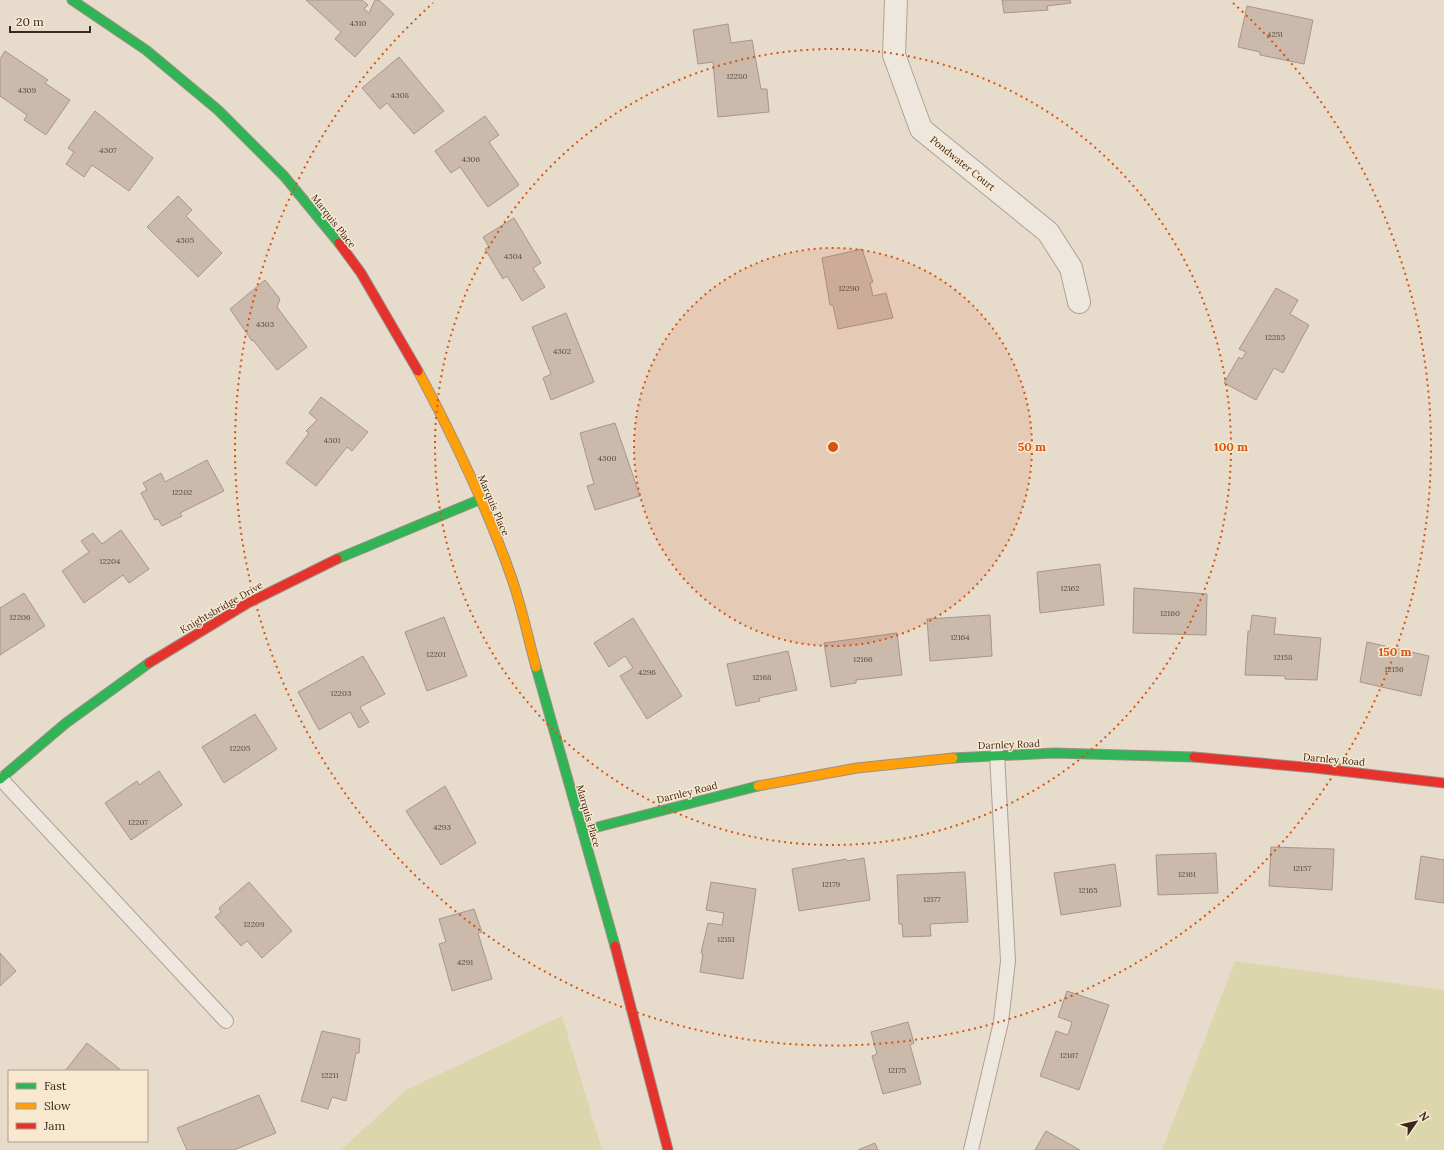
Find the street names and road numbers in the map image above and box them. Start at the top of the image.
street label: Pondwater Court [927,133,998,194]
street label: Marquis Place [308,192,359,251]
street label: Marquis Place [475,473,512,538]
street label: Knightsbridge Drive [178,578,265,636]
street label: Darnley Road [978,737,1040,752]
street label: Darnley Road [1302,750,1365,769]
street label: Darnley Road [655,779,719,806]
street label: Marquis Place [573,783,604,850]

